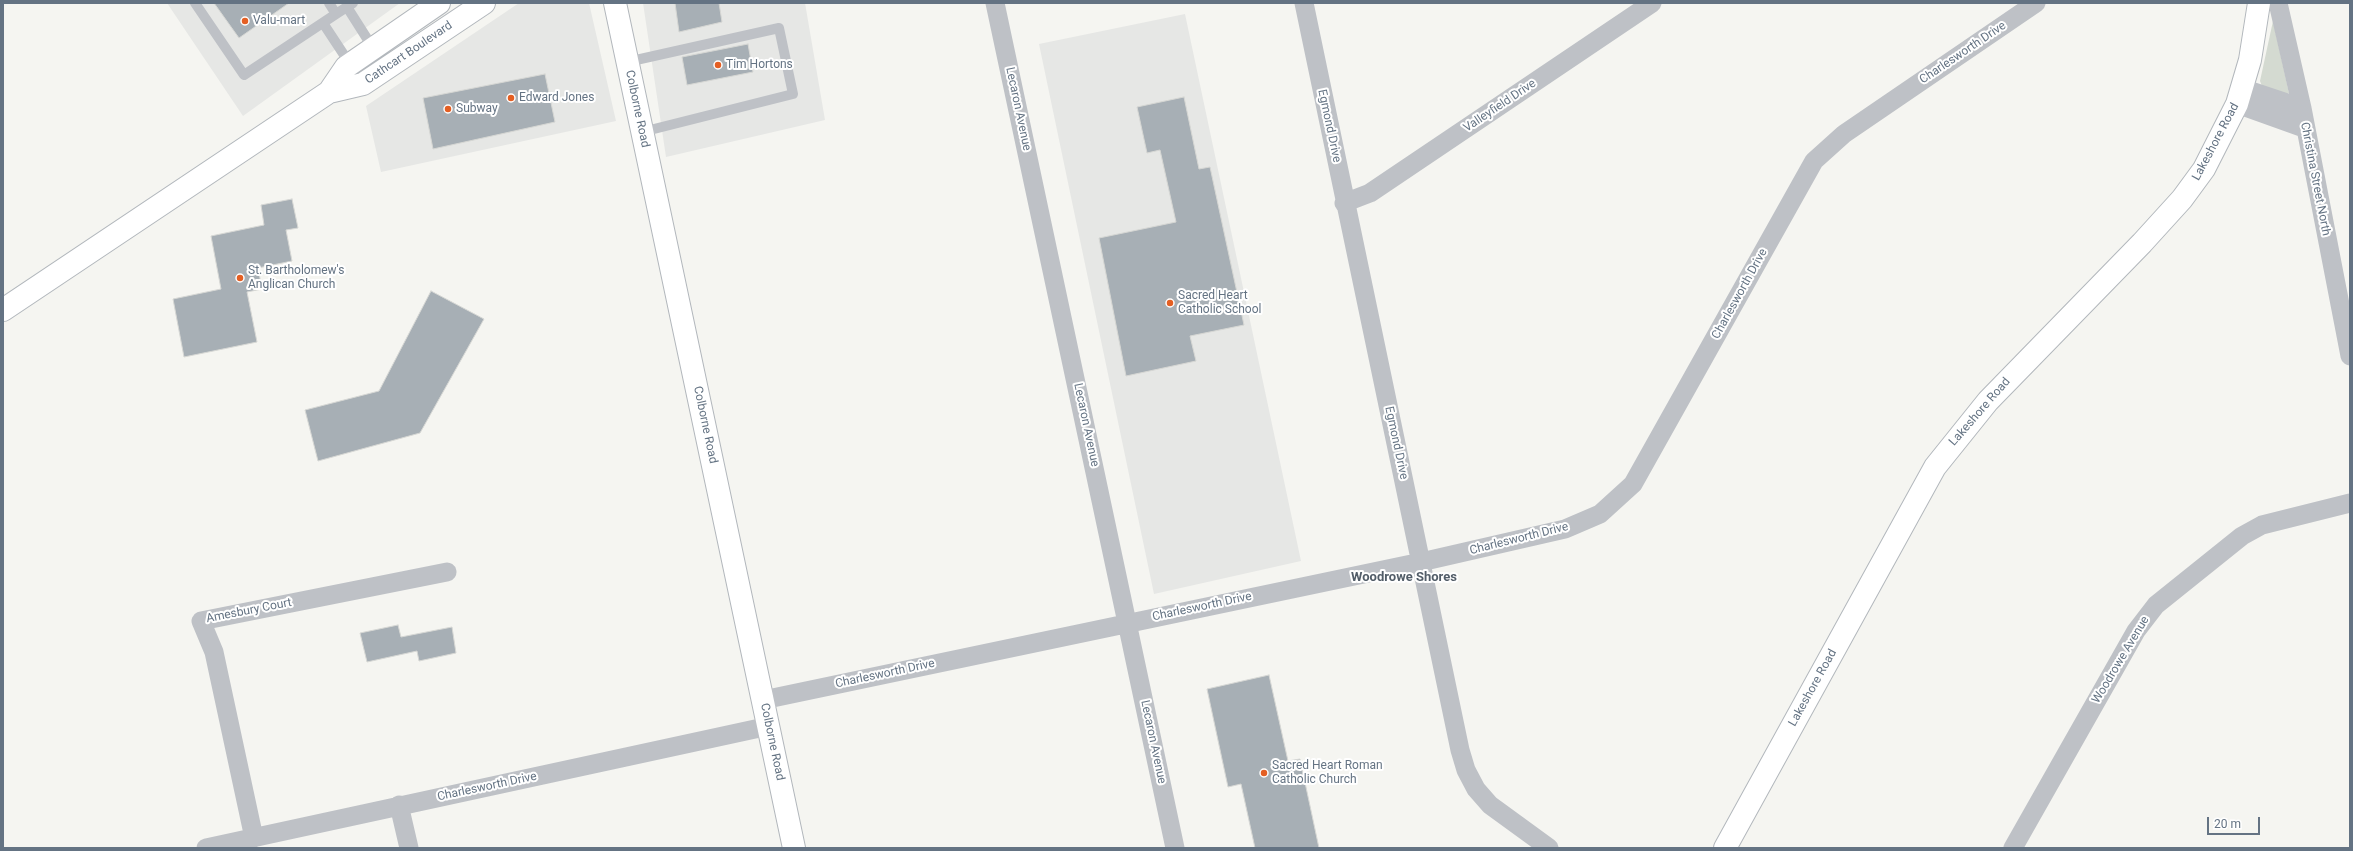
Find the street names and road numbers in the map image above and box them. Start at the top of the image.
street label: Cathcart Boulevard [363,18,455,88]
street label: Charlesworth Drive [1917,19,2009,87]
street label: Lecaron Avenue [1002,66,1034,152]
street label: Colborne Road [622,69,652,149]
street label: Valleyfield Drive [1461,76,1539,136]
street label: Egmond Drive [1314,88,1344,164]
street label: Lakeshore Road [2190,101,2242,183]
street label: Christina Street North [2297,121,2333,237]
street label: Charlesworth Drive [1709,246,1771,342]
street label: Lakeshore Road [1946,375,2014,449]
street label: Lecaron Avenue [1070,382,1102,468]
street label: Colborne Road [690,385,720,465]
street label: Egmond Drive [1381,405,1411,481]
street label: Charlesworth Drive [1468,520,1570,558]
street label: Charlesworth Drive [1151,589,1253,625]
street label: Amesbury Court [205,596,293,626]
street label: Woodrowe Avenue [2089,614,2153,706]
street label: Lakeshore Road [1786,647,1840,729]
street label: Charlesworth Drive [834,656,936,692]
street label: Lecaron Avenue [1137,699,1169,785]
street label: Colborne Road [757,702,787,782]
street label: Charlesworth Drive [436,769,538,805]

